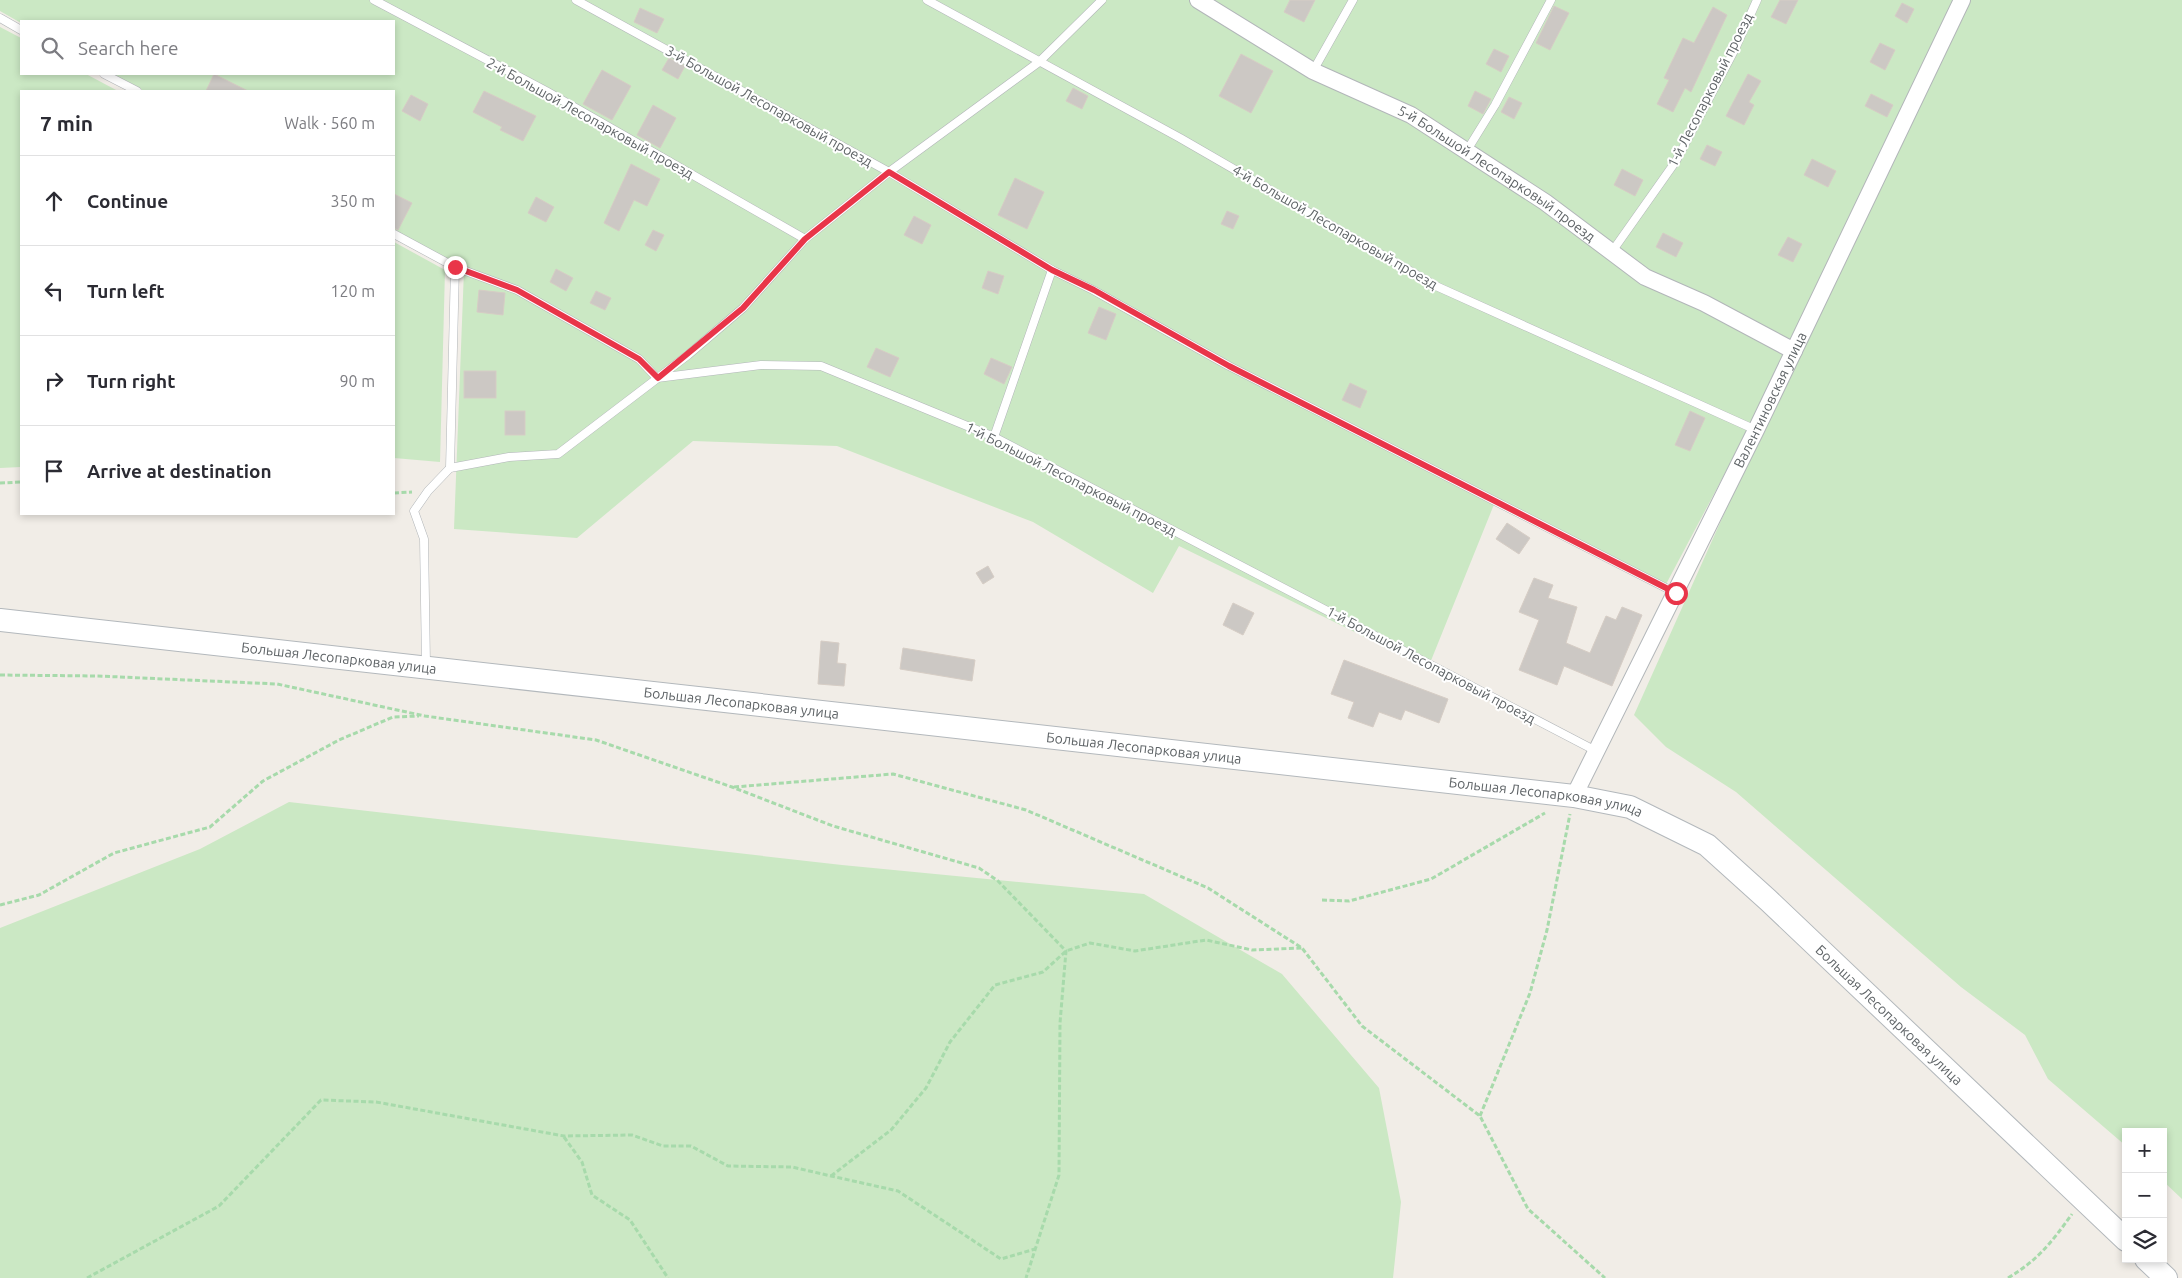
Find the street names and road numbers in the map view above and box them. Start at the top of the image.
street label: 1-й Лесопарковый проезд [1664,10,1756,170]
street label: 3-й Большой Лесопарковый проезд [663,42,875,170]
street label: 2-й Большой Лесопарковый проезд [484,54,696,182]
street label: 5-й Большой Лесопарковый проезд [1395,102,1598,245]
street label: 4-й Большой Лесопарковый проезд [1230,162,1440,292]
street label: Валентиновская улица [1730,329,1810,470]
street label: 1-й Большой Лесопарковый проезд [963,419,1179,539]
street label: 1-й Большой Лесопарковый проезд [1324,603,1538,727]
street label: Большая Лесопарковая улица [240,639,437,677]
street label: Большая Лесопарковая улица [643,684,840,722]
street label: Большая Лесопарковая улица [1045,729,1242,767]
street label: Большая Лесопарковая улица [1448,774,1645,820]
street label: Большая Лесопарковая улица [1812,942,1966,1089]

